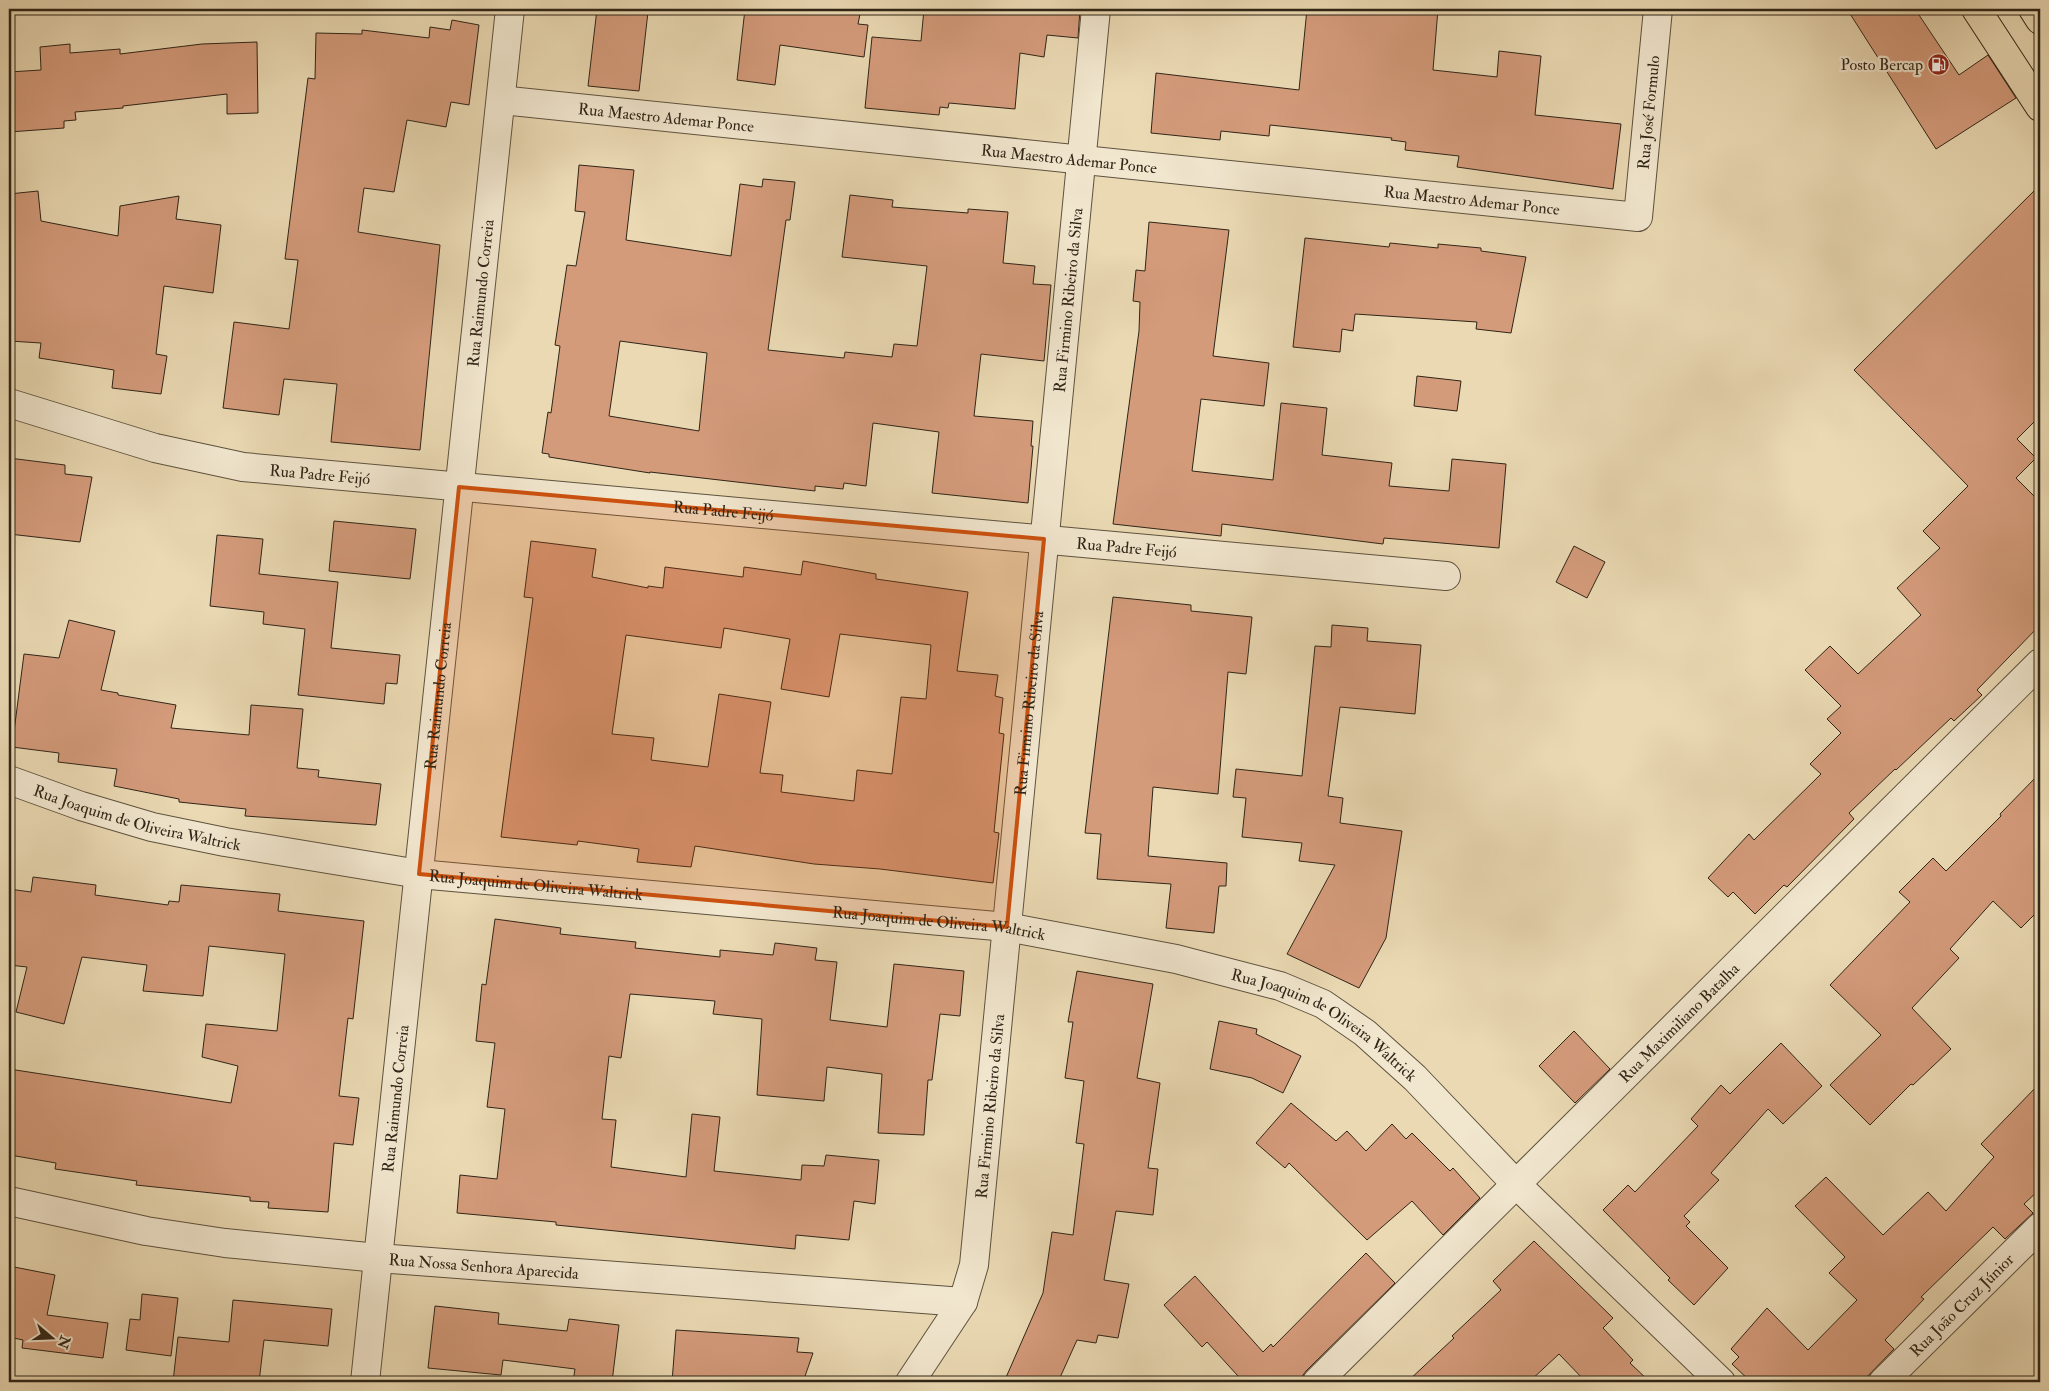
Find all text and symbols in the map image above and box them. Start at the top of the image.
fuel station icon: Posto Bercap [1927,52,1951,76]
street label: Rua José Formulo [1634,54,1665,171]
place label: Posto Bercap [1841,55,1923,76]
street label: Rua Maestro Ademar Ponce [577,99,755,137]
street label: Rua Maestro Ademar Ponce [980,140,1158,178]
street label: Rua Maestro Ademar Ponce [1383,182,1561,220]
street label: Rua Firmino Ribeiro da Silva [1050,206,1088,393]
street label: Rua Raimundo Correia [463,218,499,368]
street label: Rua Padre Feijó [269,460,371,490]
street label: Rua Padre Feijó [672,497,775,526]
street label: Rua Padre Feijó [1075,534,1178,563]
street label: Rua Firmino Ribeiro da Silva [1011,610,1049,797]
street label: Rua Raimundo Correia [421,621,456,771]
street label: Rua Joaquim de Oliveira Waltrick [30,781,243,856]
street label: Rua Joaquim de Oliveira Waltrick [428,866,644,905]
street label: Rua Joaquim de Oliveira Waltrick [831,902,1047,945]
street label: Rua Maximiliano Batalha [1615,959,1744,1087]
street label: Rua Joaquim de Oliveira Waltrick [1229,965,1421,1086]
street label: Rua Firmino Ribeiro da Silva [971,1013,1009,1200]
street label: Rua Raimundo Correia [378,1023,414,1174]
street label: Rua Nossa Senhora Aparecida [388,1250,580,1284]
street label: Rua João Cruz Júnior [1906,1250,2018,1361]
north arrow [28,1314,78,1364]
text: N [54,1332,74,1351]

